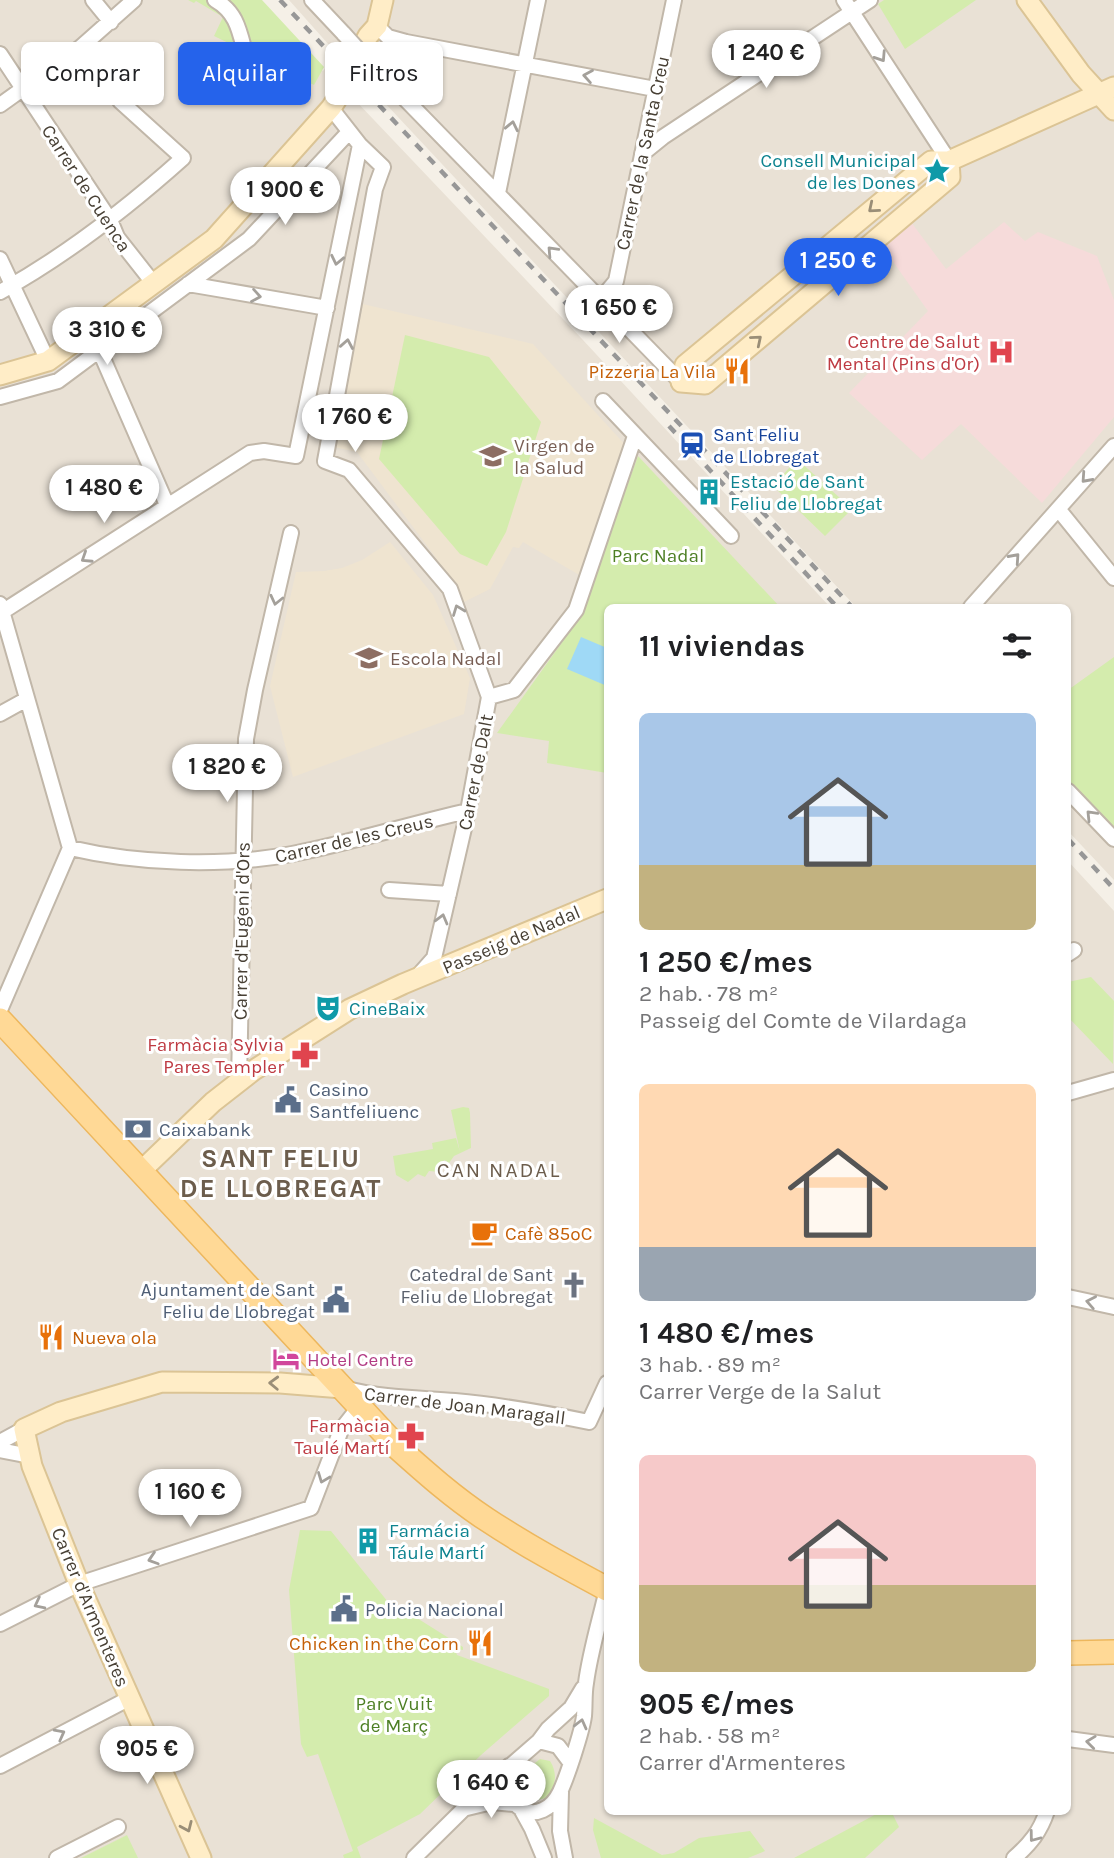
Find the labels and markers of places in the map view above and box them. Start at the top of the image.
pin: 1 240 € [701,31,831,90]
place label: Consell Municipal de les Dones [761,150,916,194]
place icon: Consell Municipal de les Dones [922,156,952,186]
pin: 1 900 € [220,168,350,227]
pin: 1 250 € [773,238,903,298]
pin: 1 650 € [554,286,684,345]
pin: 3 310 € [42,308,172,367]
place label: Centre de Salut Mental (Pins d'Or) [827,331,980,375]
hospital icon: Centre de Salut Mental (Pins d'Or) [986,337,1016,367]
restaurant icon: Pizzeria La Vila [722,356,752,386]
place label: Pizzeria La Vila [589,361,716,383]
pin: 1 760 € [290,394,420,454]
place label: Sant Feliu de Llobregat [713,424,819,468]
station icon: Sant Feliu de Llobregat [677,430,707,460]
place label: Virgen de la Salud [514,435,594,479]
school or university icon: Virgen de la Salud [478,441,508,471]
pin: 1 480 € [39,466,169,525]
place label: Estació de Sant Feliu de Llobregat [730,471,883,515]
building icon: Estació de Sant Feliu de Llobregat [694,477,724,507]
school or university icon: Escola Nadal [354,643,384,673]
place label: Escola Nadal [390,648,502,670]
pin: 1 820 € [162,744,292,804]
theatre icon: CineBaix [313,993,343,1023]
place label: CineBaix [349,998,425,1020]
place label: Farmàcia Sylvia Pares Templer [147,1034,284,1078]
pharmacy icon: Farmàcia Sylvia Pares Templer [290,1040,320,1070]
place label: Casino Santfeliuenc [309,1079,419,1123]
public building icon: Casino Santfeliuenc [273,1085,303,1115]
bank icon: Caixabank [123,1114,153,1144]
place label: Caixabank [159,1119,251,1141]
cafe icon: Cafè 85ºC [469,1218,499,1248]
place label: Cafè 85ºC [505,1223,592,1245]
place label: Catedral de Sant Feliu de Llobregat [400,1264,553,1308]
church icon: Catedral de Sant Feliu de Llobregat [559,1270,589,1300]
place label: Ajuntament de Sant Feliu de Llobregat [141,1279,315,1323]
public building icon: Ajuntament de Sant Feliu de Llobregat [321,1285,351,1315]
restaurant icon: Nueva ola [36,1322,66,1352]
place label: Nueva ola [72,1327,157,1349]
hotel icon: Hotel Centre [271,1344,301,1374]
place label: Hotel Centre [307,1349,413,1371]
place label: Farmàcia Taulé Martí [294,1415,390,1459]
pharmacy icon: Farmàcia Taulé Martí [396,1421,426,1451]
pin: 1 160 € [125,1470,255,1529]
place label: Farmácia Táule Martí [389,1520,485,1564]
building icon: Farmácia Táule Martí [353,1526,383,1556]
public building icon: Policia Nacional [329,1594,359,1624]
place label: Policia Nacional [365,1599,504,1621]
restaurant icon: Chicken in the Corn [465,1628,495,1658]
place label: Chicken in the Corn [289,1633,459,1655]
pin: 905 € [98,1726,196,1786]
pin: 1 640 € [426,1760,556,1820]

